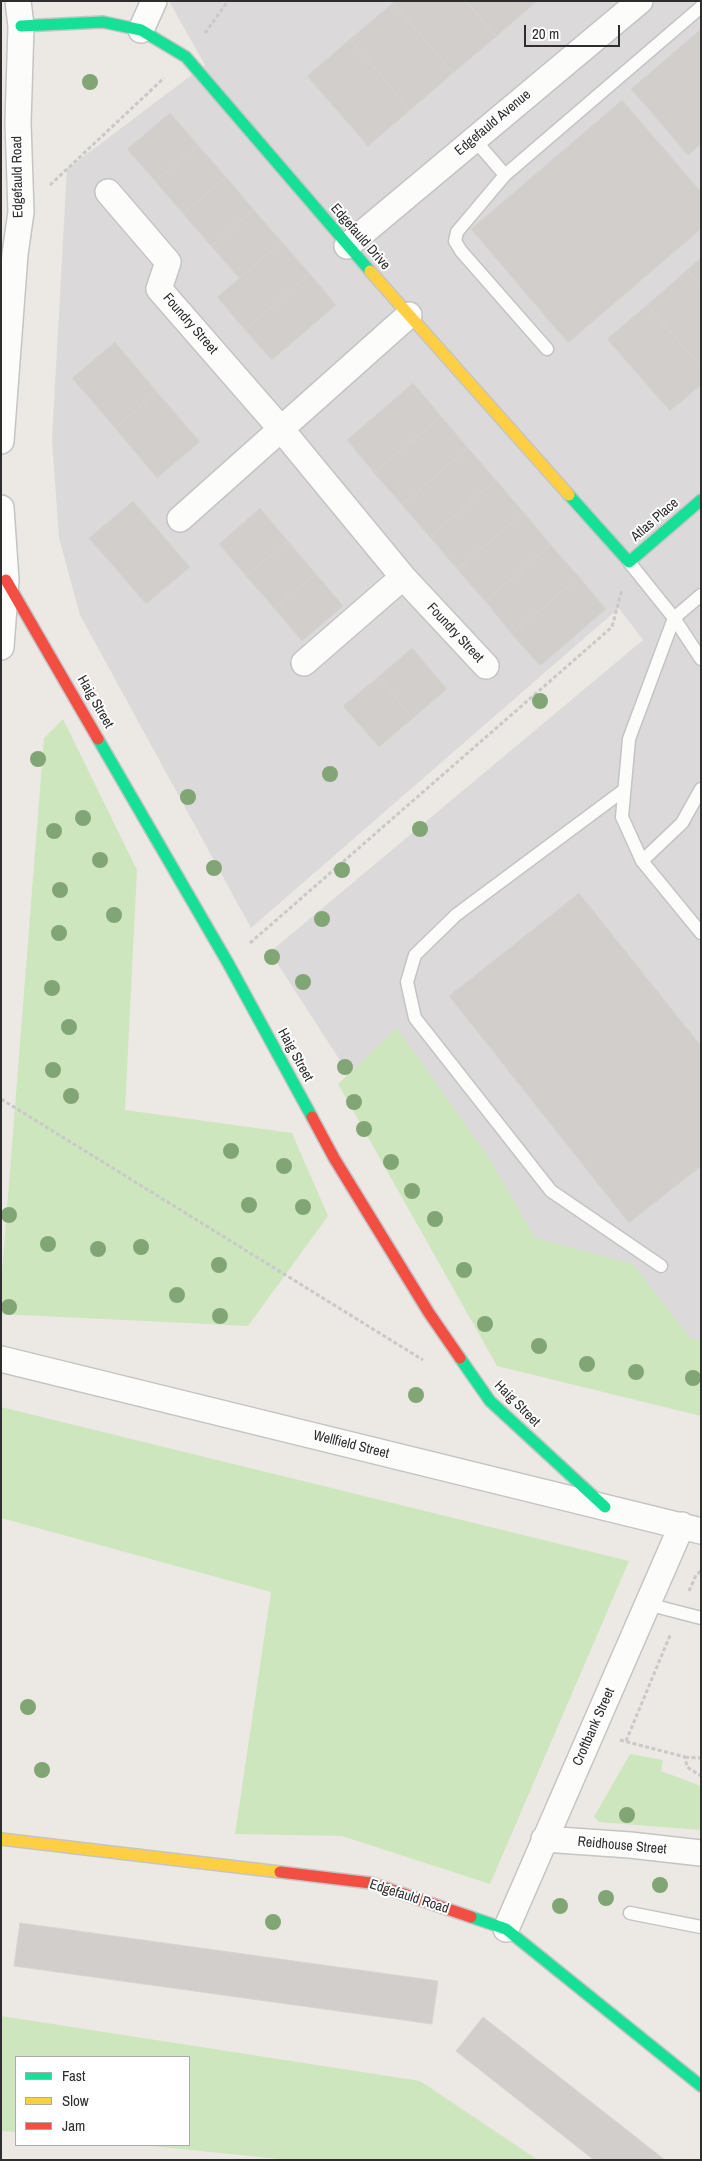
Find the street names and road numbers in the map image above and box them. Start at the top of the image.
street label: Edgefauld Avenue [452,86,534,160]
street label: Edgefauld Road [9,136,27,218]
street label: Edgefauld Drive [327,200,393,274]
street label: Foundry Street [159,290,221,358]
street label: Atlas Place [628,495,682,545]
street label: Foundry Street [423,600,487,666]
street label: Haig Street [73,673,117,731]
street label: Haig Street [274,1026,316,1084]
street label: Haig Street [491,1378,543,1430]
street label: Wellfield Street [311,1427,391,1463]
street label: Croftbank Street [569,1685,619,1769]
street label: Reidhouse Street [577,1834,667,1858]
street label: Edgefauld Road [367,1876,451,1918]

